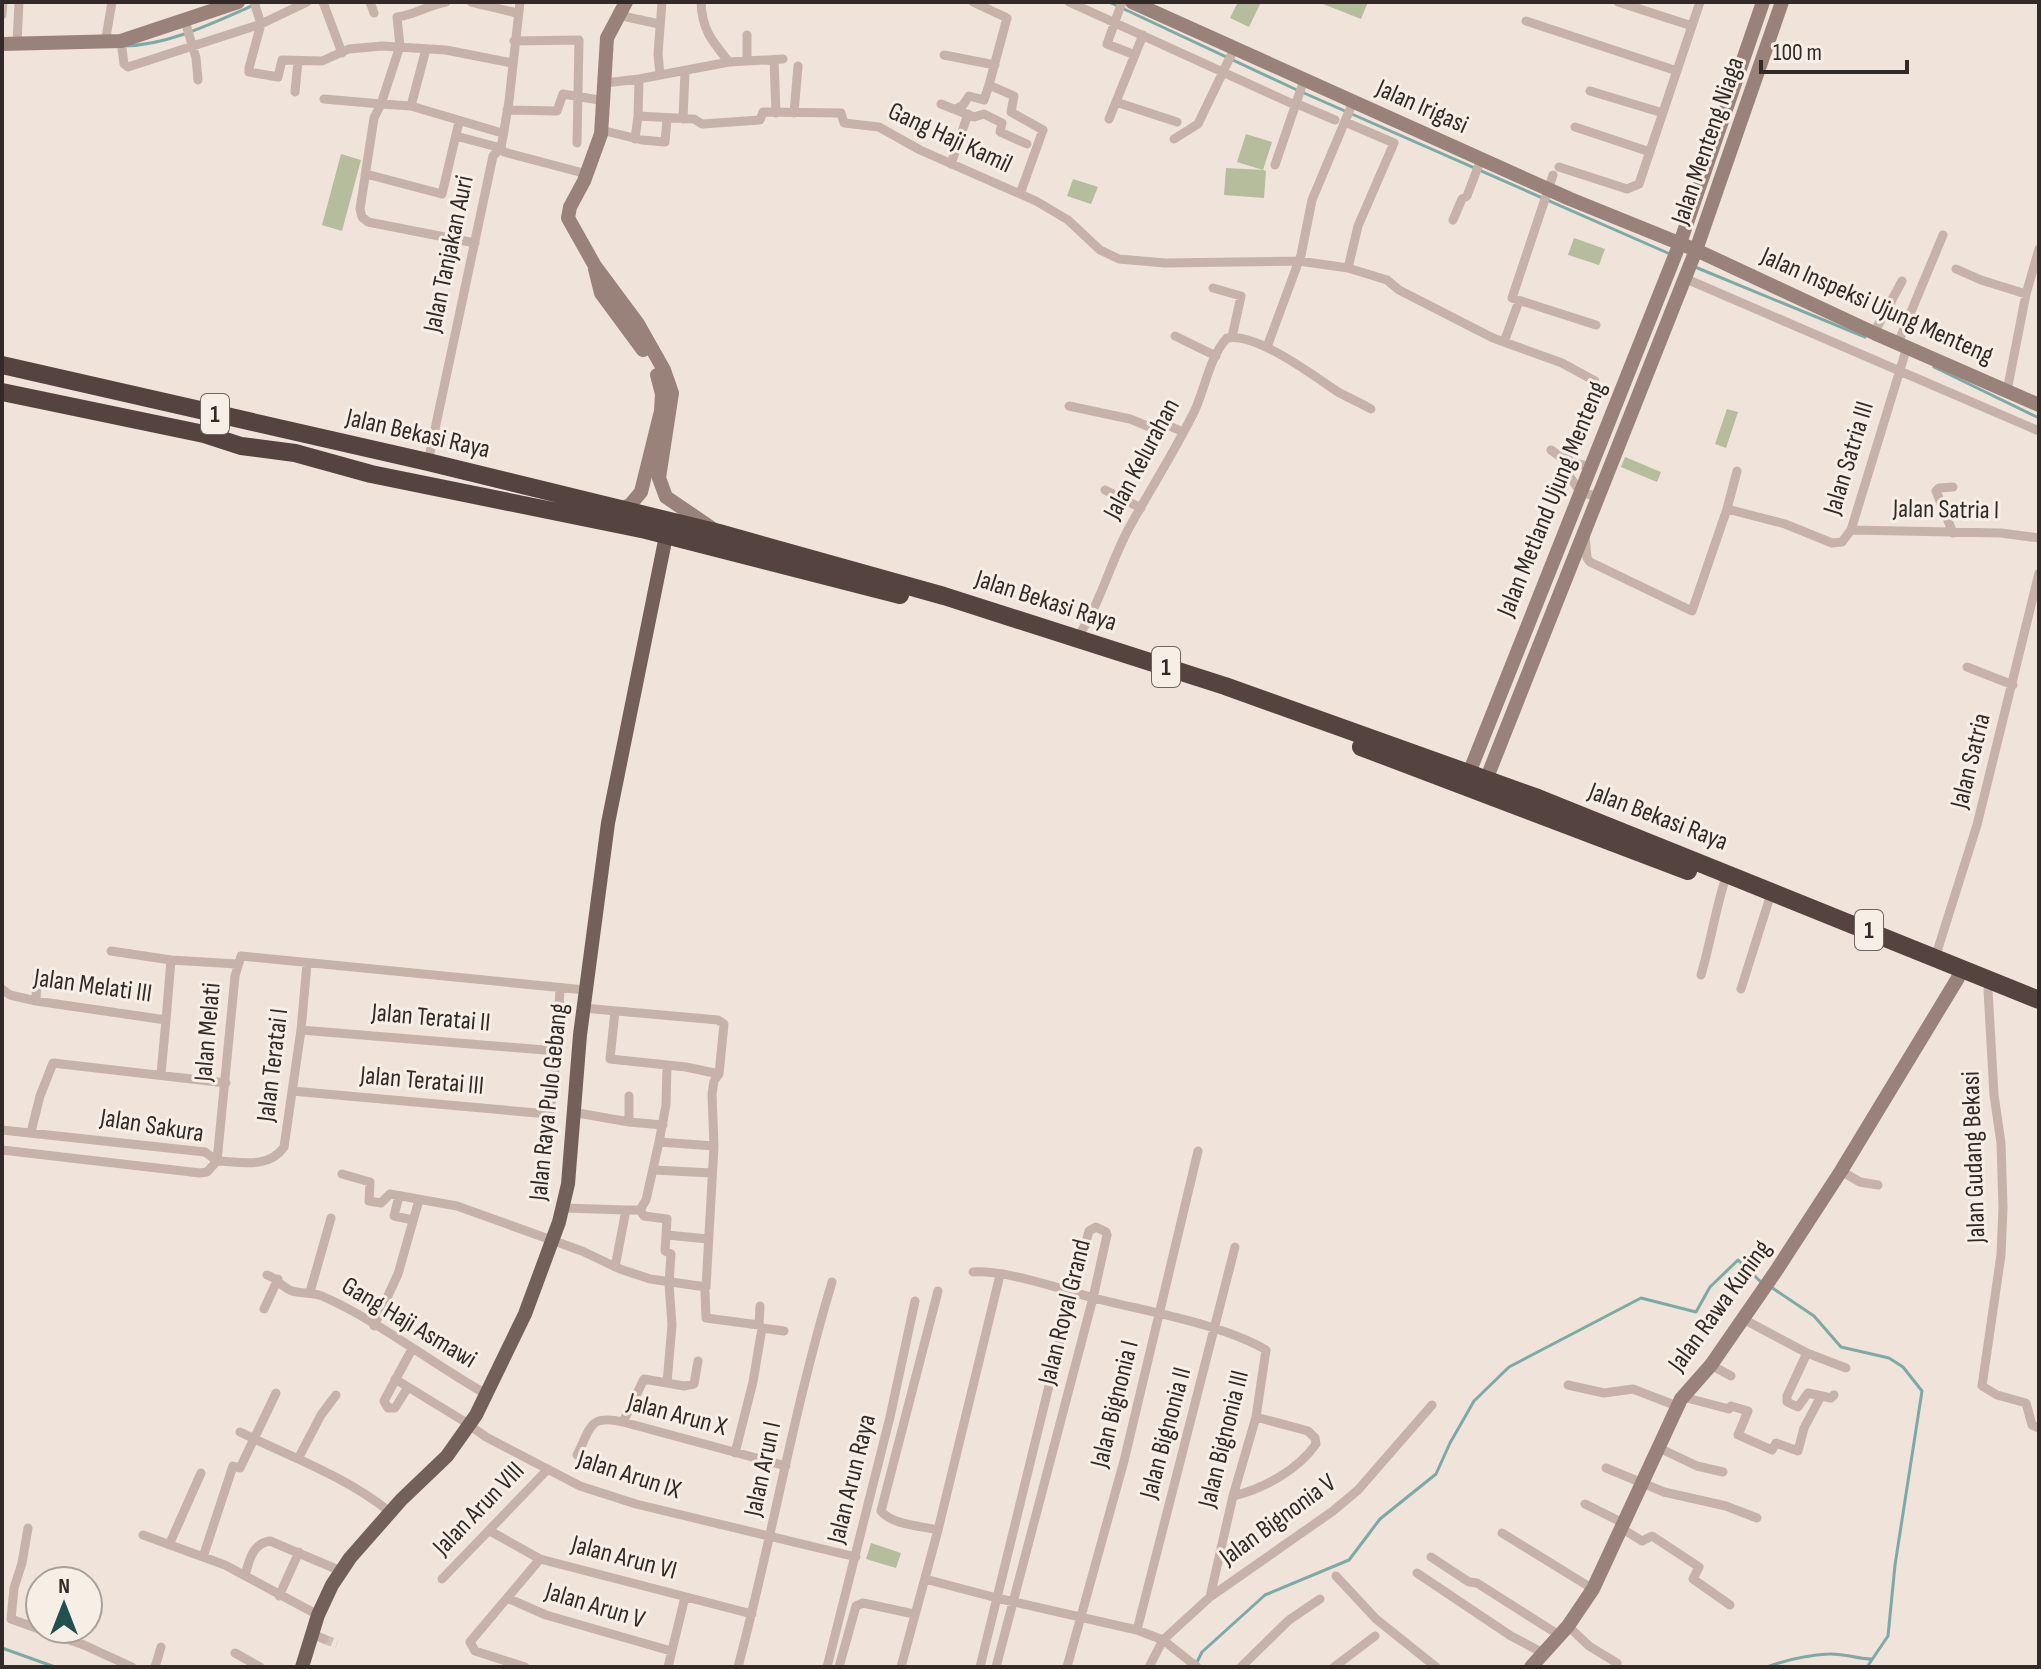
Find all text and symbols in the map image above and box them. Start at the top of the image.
scale bar [1761,24,1907,74]
text: 100 m [1773,38,1822,67]
street label: Jalan Menteng Niaga [1665,53,1751,230]
street label: Jalan Irigasi [1370,73,1473,141]
street label: Gang Haji Kamil [883,96,1017,180]
street label: Jalan Tanjakan Auri [417,173,481,336]
street label: Jalan Inspeksi Ujung Menteng [1755,240,1998,371]
street label: Jalan Metland Ujung Menteng [1490,377,1613,622]
street label: Jalan Kelurahan [1097,393,1187,526]
road number: 1 [201,394,229,434]
street label: Jalan Satria III [1817,398,1881,519]
street label: Jalan Bekasi Raya [342,402,493,466]
street label: Jalan Satria I [1892,494,1999,526]
street label: Jalan Bekasi Raya [970,563,1121,638]
road number: 1 [1152,647,1180,687]
street label: Jalan Satria [1944,710,1998,813]
street label: Jalan Bekasi Raya [1583,776,1732,858]
road number: 1 [1855,910,1883,950]
street label: Jalan Melati III [31,962,154,1010]
street label: Jalan Melati [188,981,228,1084]
street label: Jalan Teratai II [369,997,492,1039]
street label: Jalan Raya Pulo Gebang [523,1002,575,1203]
street label: Jalan Teratai I [251,1007,295,1124]
street label: Jalan Teratai III [358,1060,485,1102]
street label: Jalan Gudang Bekasi [1956,1071,1993,1244]
street label: Jalan Sakura [97,1102,206,1149]
street label: Jalan Rawa Kuning [1661,1234,1778,1379]
street label: Jalan Royal Grand [1032,1236,1098,1389]
street label: Gang Haji Asmawi [336,1271,482,1375]
street label: Jalan Bignonia I [1084,1337,1146,1472]
street label: Jalan Bignonia II [1133,1364,1198,1503]
street label: Jalan Bignonia III [1192,1367,1256,1512]
street label: Jalan Arun X [623,1387,730,1443]
street label: Jalan Arun Raya [821,1411,883,1548]
street label: Jalan Arun I [738,1419,788,1520]
street label: Jalan Arun IX [572,1443,685,1506]
street label: Jalan Arun VIII [426,1456,531,1563]
street label: Jalan Bignonia V [1213,1467,1342,1573]
street label: Jalan Arun VI [567,1529,680,1587]
north arrow [24,1565,104,1645]
text: N [58,1573,70,1600]
street label: Jalan Arun V [541,1576,649,1636]

